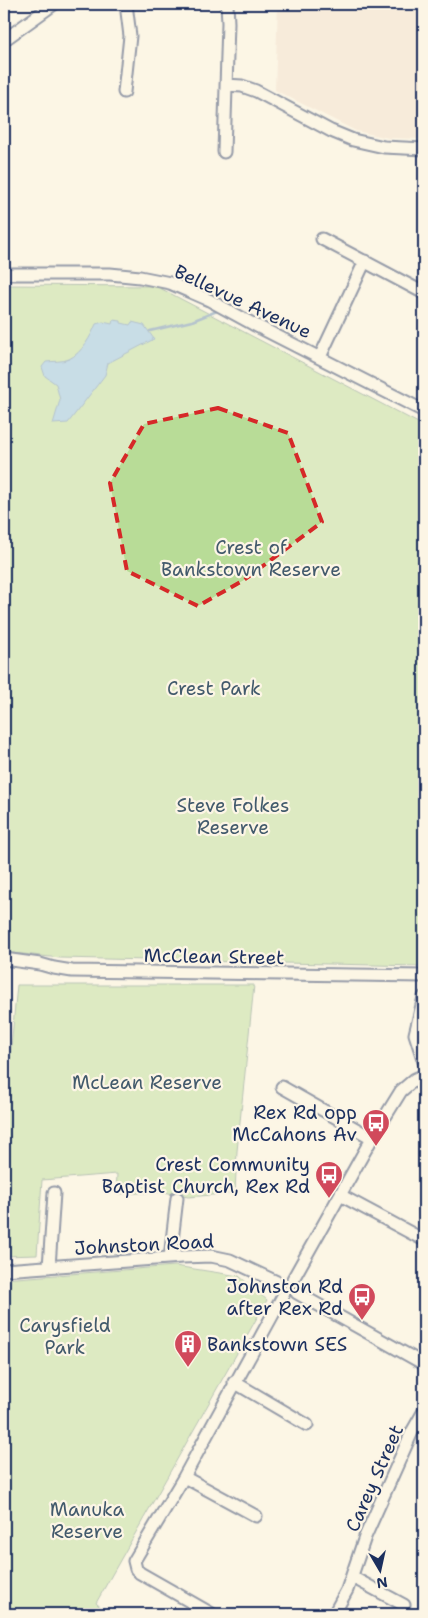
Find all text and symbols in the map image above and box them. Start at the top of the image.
street label: Bellevue Avenue [170,259,315,344]
park label: Crest of Bankstown Reserve [161,535,341,582]
park label: Crest Park [167,676,261,701]
park label: Steve Folkes Reserve [177,793,289,840]
street label: McClean Street [143,943,285,970]
park label: McLean Reserve [72,1070,222,1095]
place label: Rex Rd opp McCahons Av [232,1100,357,1147]
bus stop icon: Rex Rd opp McCahons Av [361,1108,391,1147]
place label: Crest Community Baptist Church, Rex Rd [102,1152,310,1199]
bus stop icon: Crest Community Baptist Church, Rex Rd [314,1160,344,1199]
street label: Johnston Road [74,1228,214,1261]
place label: Johnston Rd after Rex Rd [226,1274,343,1321]
bus stop icon: Johnston Rd after Rex Rd [347,1282,377,1321]
park label: Carysfield Park [19,1313,111,1360]
building icon: Bankstown SES [173,1329,203,1368]
place label: Bankstown SES [207,1332,347,1357]
street label: Carey Street [340,1421,409,1536]
park label: Manuka Reserve [50,1497,124,1544]
north arrow [356,1546,406,1596]
text: N [375,1573,389,1593]

